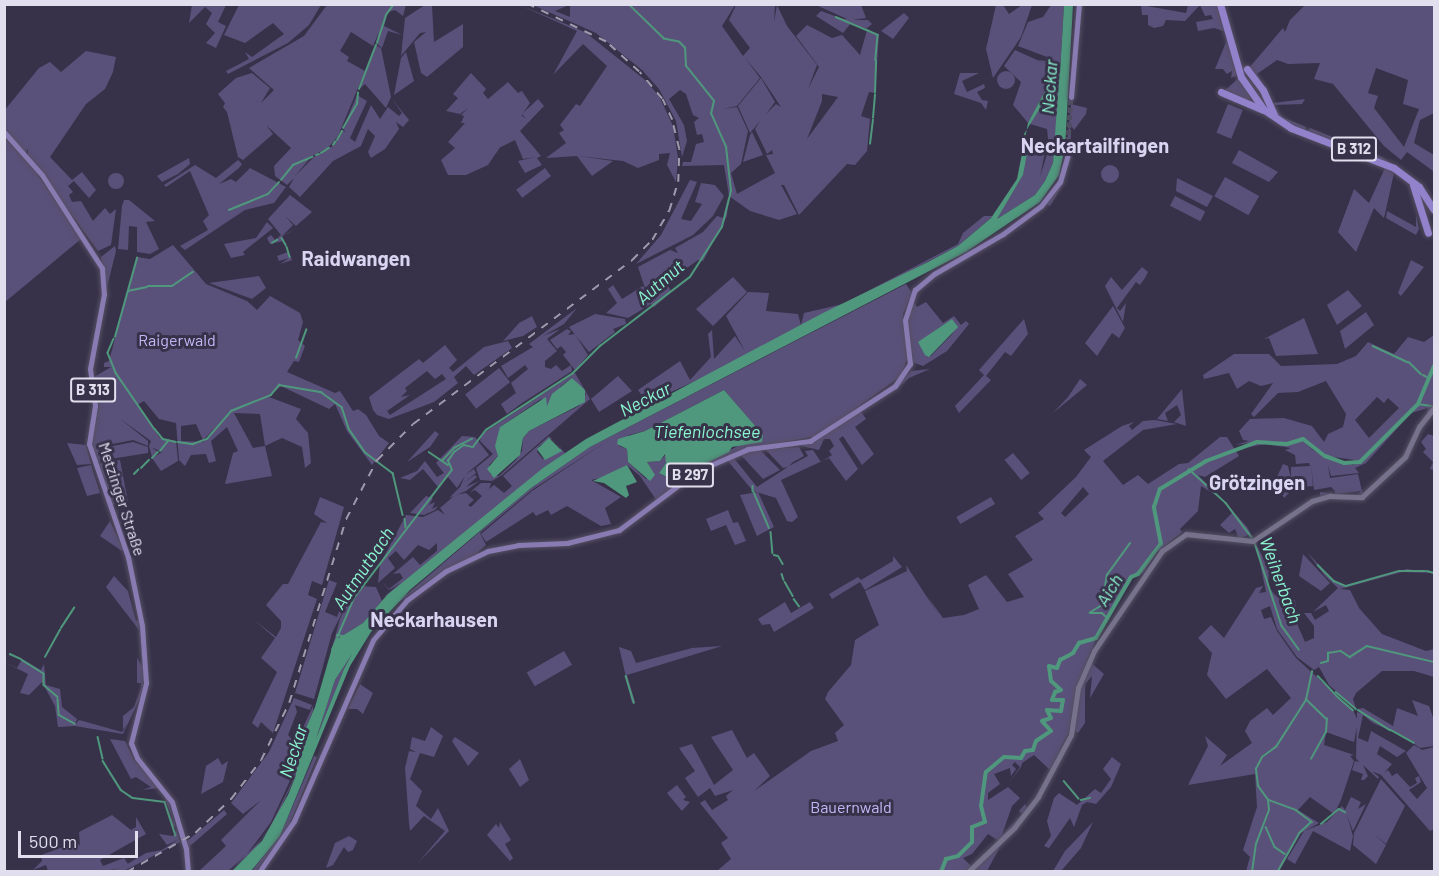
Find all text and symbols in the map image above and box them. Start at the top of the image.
water label: Neckar [1036,59,1062,115]
district label: Neckartailfingen [1021,133,1169,157]
road number: B 312 [1330,137,1378,161]
district label: Raidwangen [302,246,410,270]
water label: Autmut [632,255,688,309]
park label: Raigerwald [138,330,216,350]
water label: Neckar [616,377,674,421]
road number: B 313 [69,378,117,402]
water label: Tiefenlochsee [654,420,760,442]
street label: Metzinger Straße [95,440,149,558]
road number: B 297 [664,463,716,487]
district label: Grötzingen [1209,470,1305,494]
water label: Autmutbach [328,523,398,613]
water label: Weiherbach [1255,534,1307,626]
water label: Aich [1091,570,1127,610]
district label: Neckarhausen [370,607,498,631]
water label: Neckar [274,722,312,780]
park label: Bauernwald [810,797,892,817]
scale bar [21,819,141,857]
text: 500 m [29,830,77,852]

